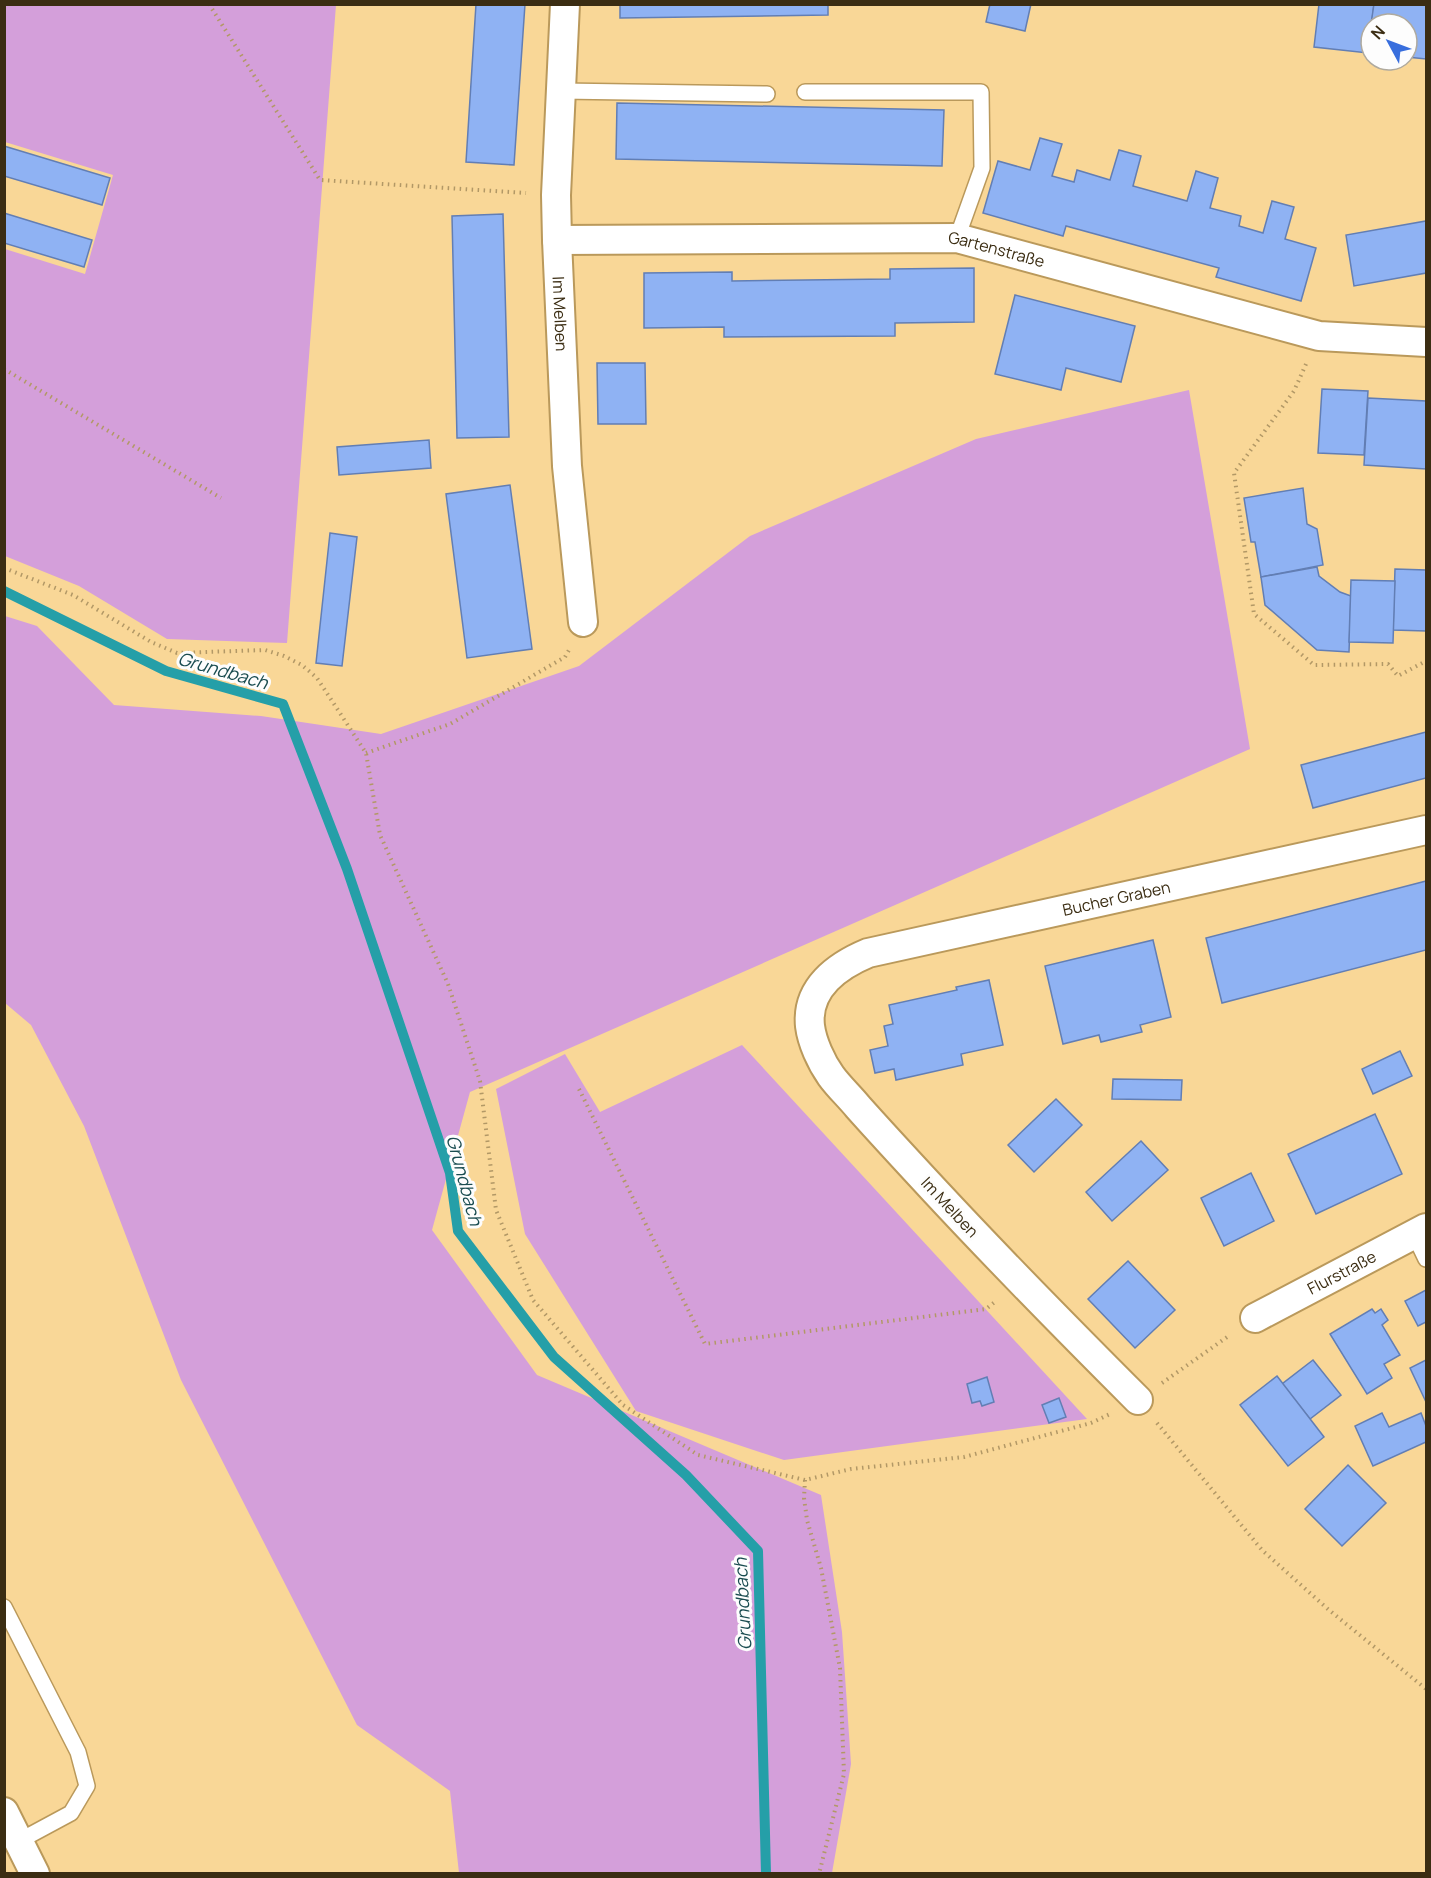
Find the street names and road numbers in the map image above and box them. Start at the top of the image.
street label: Gartenstraße [949,227,1047,272]
street label: Im Melben [548,276,573,352]
street label: Bucher Graben [1060,876,1172,921]
street label: Im Melben [916,1172,984,1242]
street label: Flurstraße [1303,1245,1380,1300]

